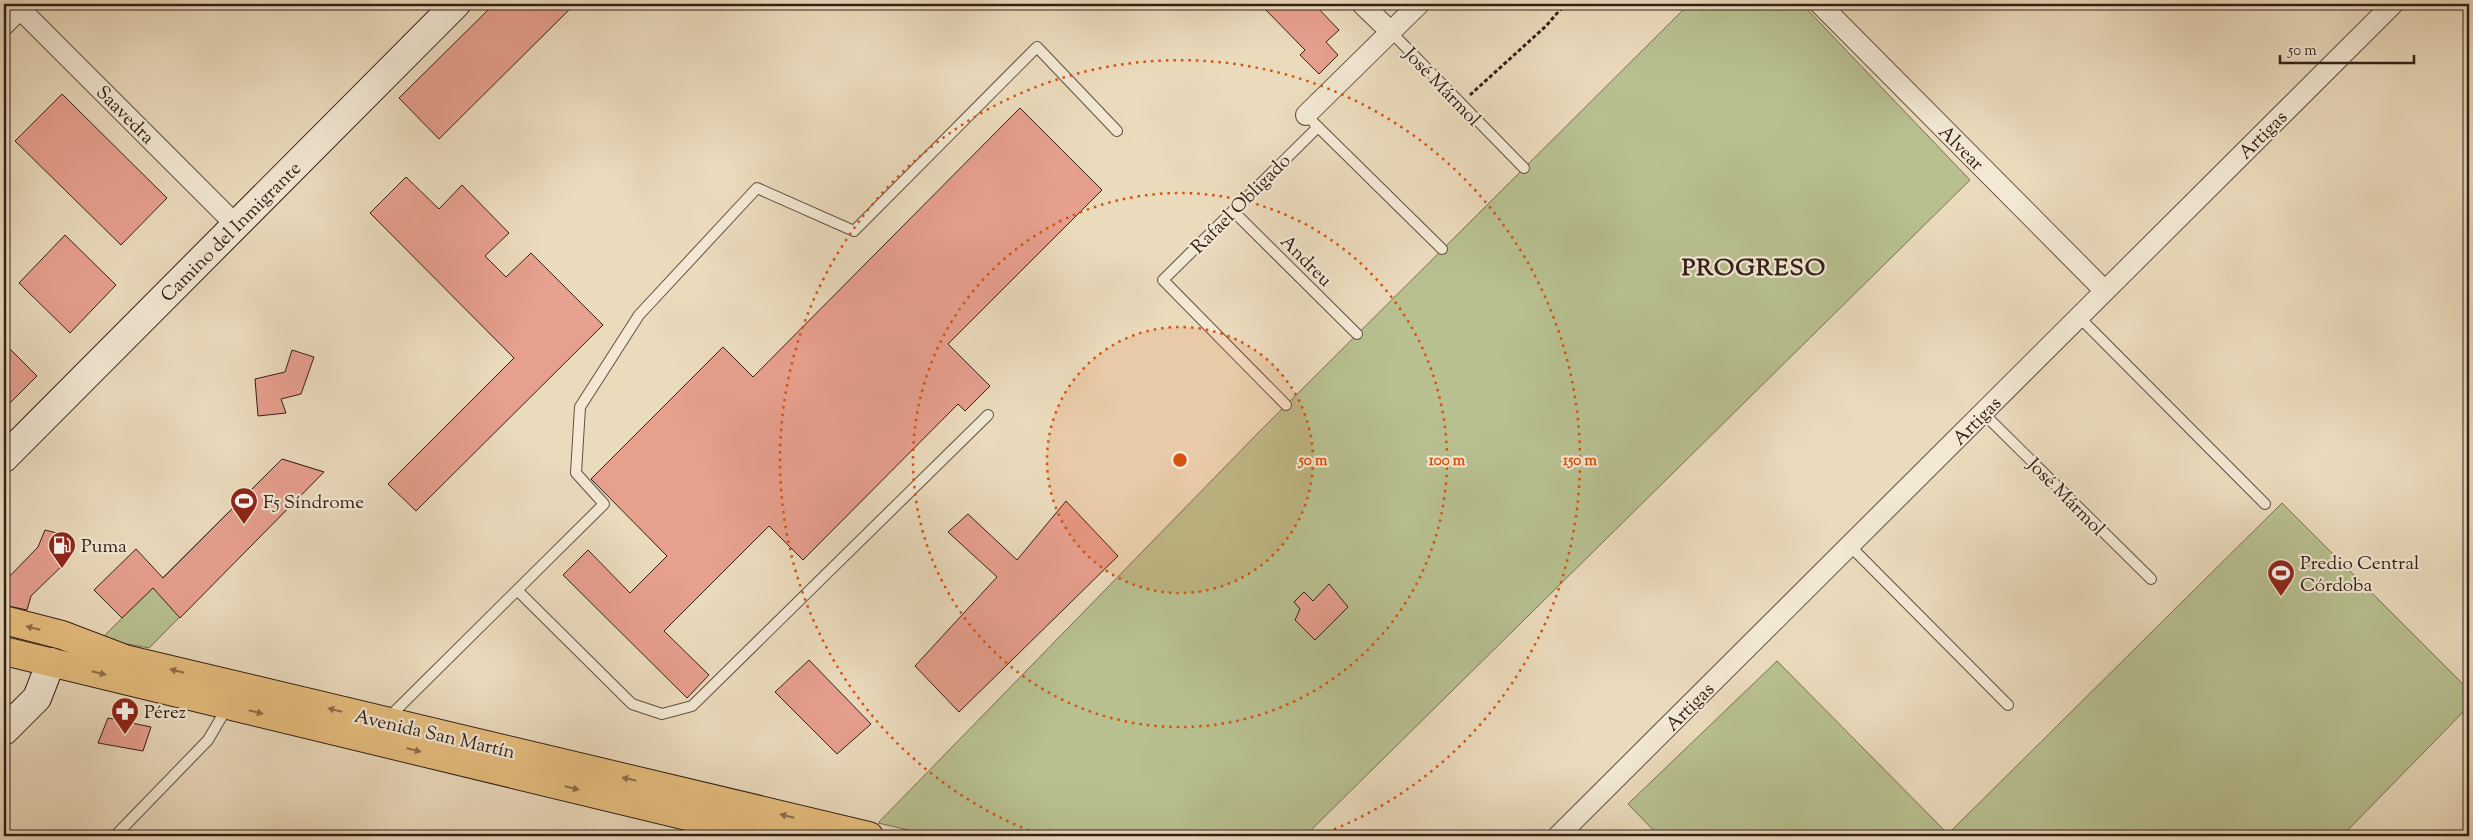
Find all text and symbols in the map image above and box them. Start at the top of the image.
scale bar [2280,32,2414,64]
street label: José Mármol [1396,41,1486,133]
text: 50 m [2287,41,2317,62]
street label: Saavedra [89,80,160,151]
street label: Artigas [2233,105,2294,166]
street label: Alvear [1931,120,1989,178]
street label: Rafael Obligado [1186,149,1298,261]
street label: Camino del Inmigrante [155,156,308,309]
street label: Andreu [1273,230,1337,294]
district label: PROGRESO [1682,252,1826,286]
street label: Artigas [1947,391,2008,452]
centre of rings [1171,451,1189,469]
text: 50 m [1298,451,1328,472]
text: 100 m [1429,451,1466,472]
text: 150 m [1563,451,1597,472]
street label: José Mármol [2019,452,2110,543]
sports icon: F5 Síndrome [229,486,259,525]
place label: F5 Síndrome [263,490,364,517]
fuel station icon: Puma [47,530,77,569]
place label: Puma [81,534,127,561]
place label: Predio Central Córdoba [2300,551,2419,600]
sports icon: Predio Central Córdoba [2266,558,2296,597]
one-way arrow [26,624,41,632]
one-way arrow [169,667,184,675]
one-way arrow [91,669,106,677]
street label: Artigas [1660,677,1721,738]
pharmacy icon: Pérez [110,696,140,735]
place label: Pérez [144,700,186,727]
street label: Avenida San Martín [351,704,518,767]
one-way arrow [327,706,342,714]
one-way arrow [249,708,264,716]
one-way arrow [407,746,422,754]
one-way arrow [622,775,637,783]
one-way arrow [565,784,580,792]
one-way arrow [780,812,795,820]

